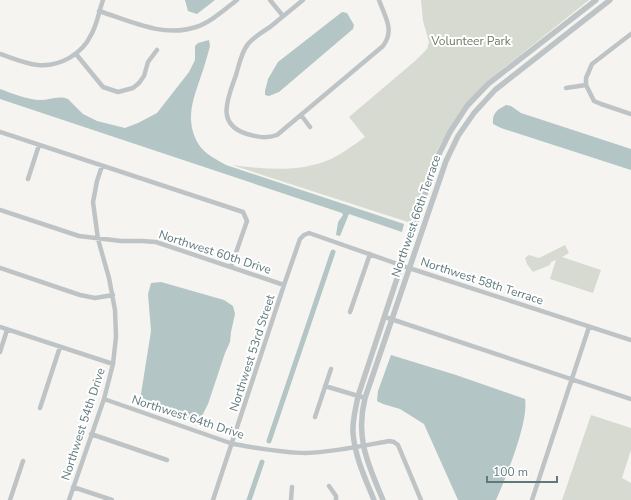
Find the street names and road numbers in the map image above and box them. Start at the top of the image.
street label: Northwest 66th Terrace [388,153,444,279]
street label: Northwest 60th Drive [157,226,273,278]
street label: Northwest 58th Terrace [418,254,546,308]
street label: Northwest 53rd Street [226,292,279,413]
street label: Northwest 54th Drive [57,366,109,482]
street label: Northwest 64th Drive [130,391,246,443]

